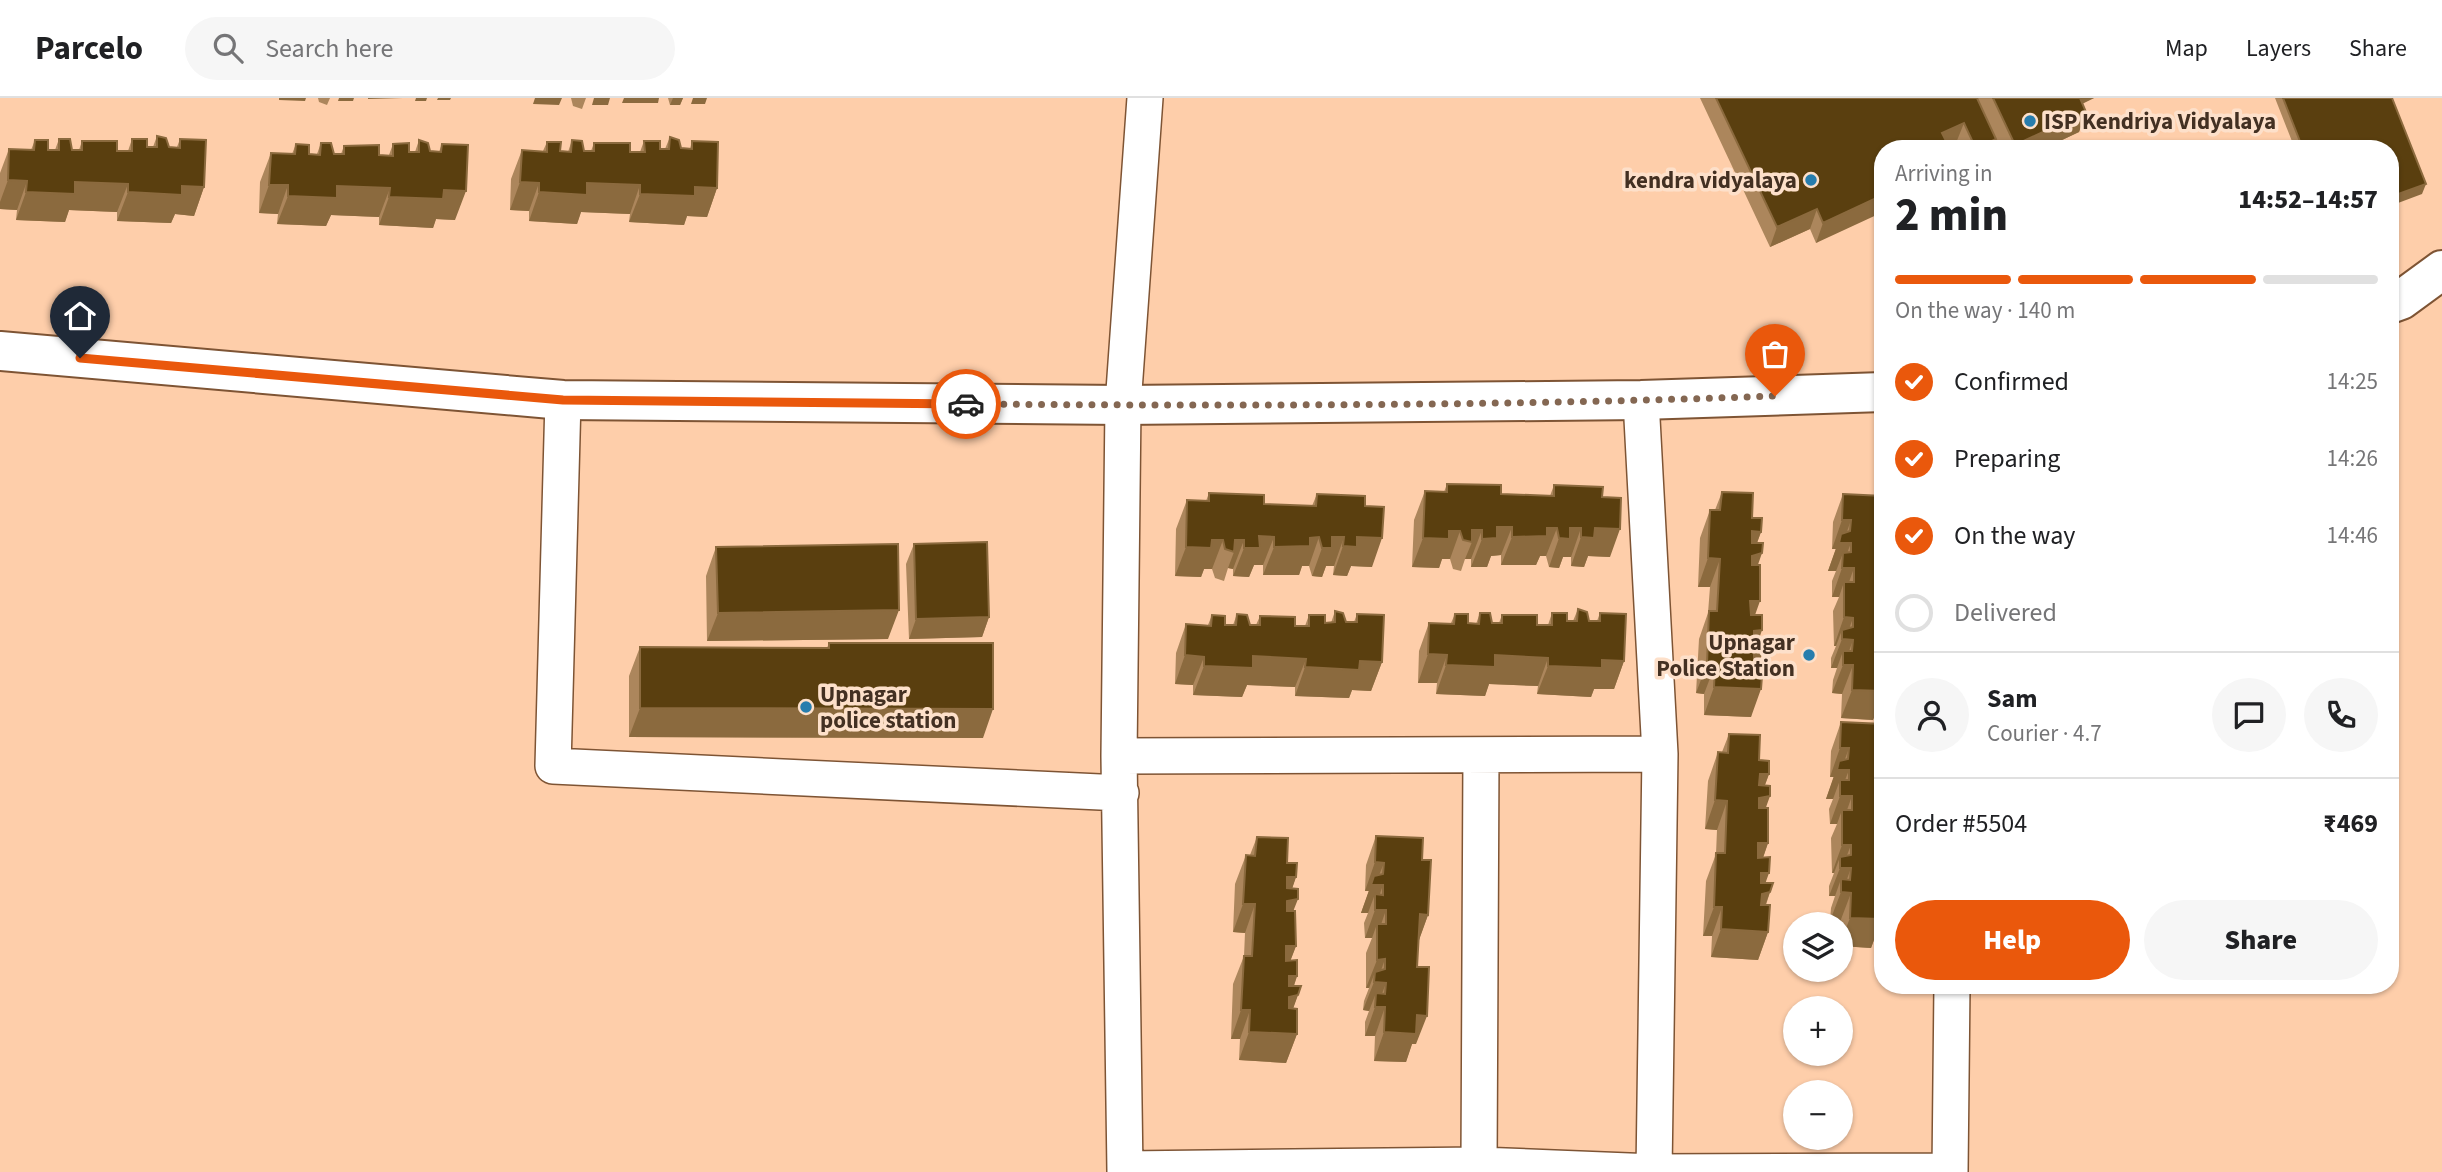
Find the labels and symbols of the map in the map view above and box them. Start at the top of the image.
place label: ISP Kendriya Vidyalaya [2044,105,2276,138]
marker: ISP Kendriya Vidyalaya [2022,113,2038,129]
place label: kendra vidyalaya [1624,164,1797,197]
marker: kendra vidyalaya [1803,172,1819,188]
pin [50,286,110,358]
pin [1745,324,1805,396]
courier [931,369,1001,439]
place label: Upnagar Police Station [1656,626,1796,685]
marker: Upnagar Police Station [1801,647,1817,663]
place label: Upnagar police station [820,678,956,737]
marker: Upnagar police station [798,699,814,715]

